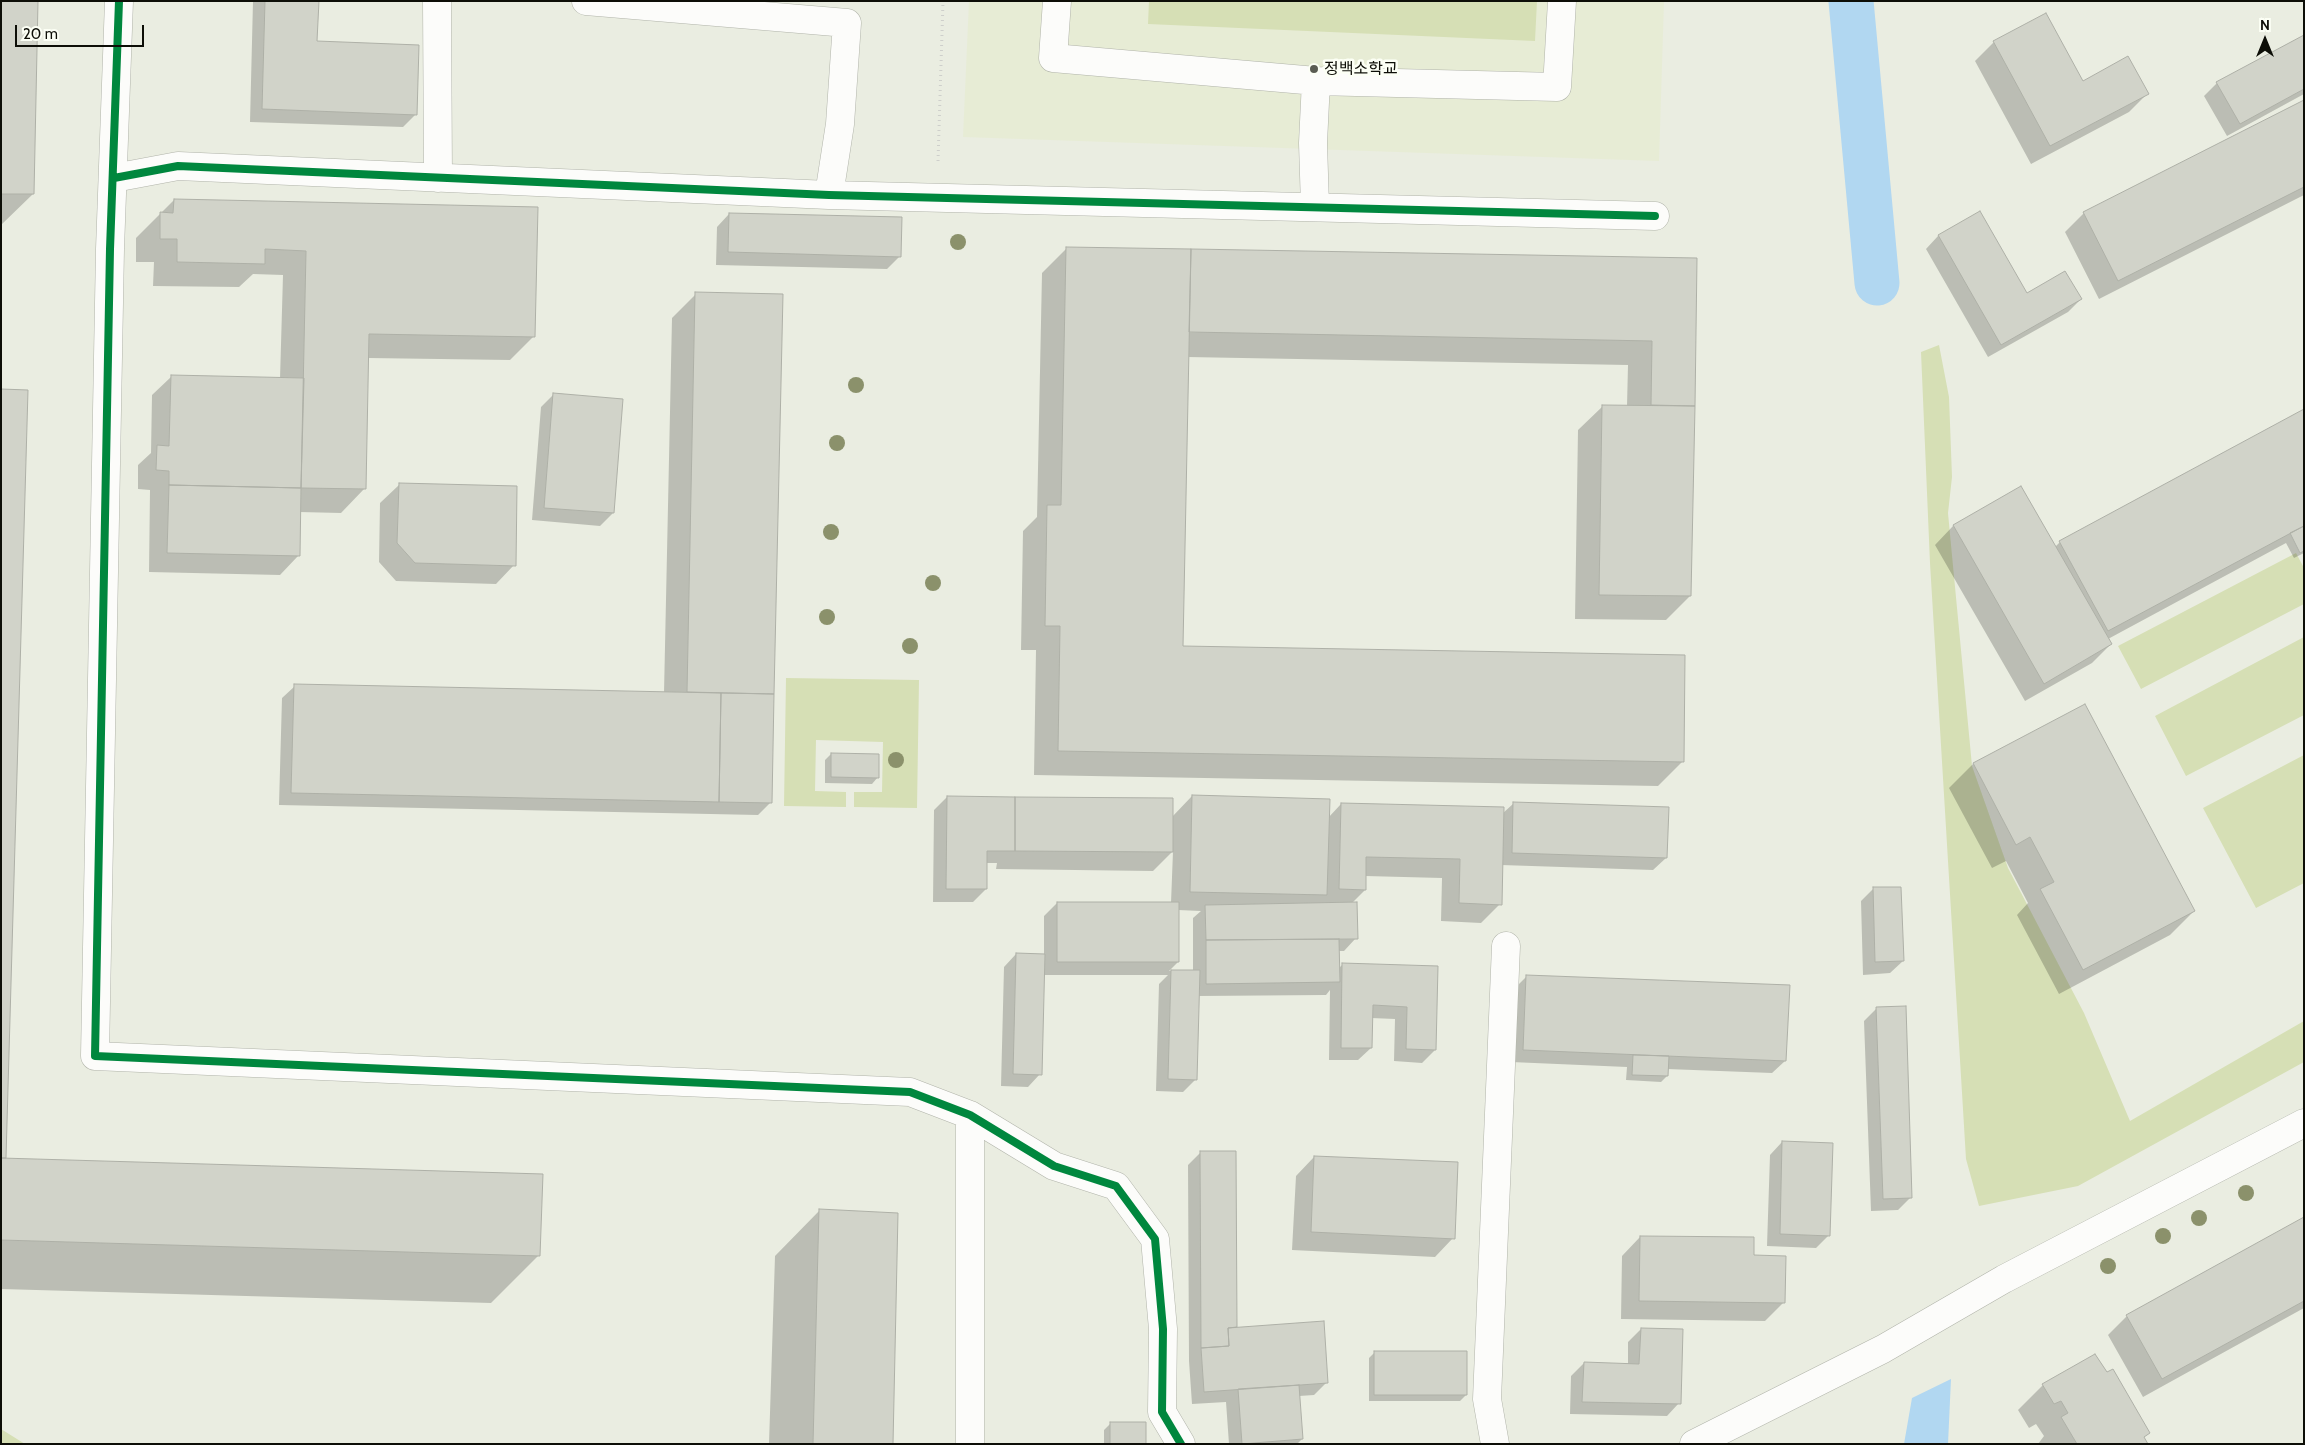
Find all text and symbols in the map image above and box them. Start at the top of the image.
scale bar [18,15,146,47]
north arrow [2240,15,2290,65]
text: N [2260,16,2270,34]
text: 20 m [23,25,58,43]
place label: 정백소학교 [1324,59,1398,79]
marker: 정백소학교 [1308,63,1320,75]

